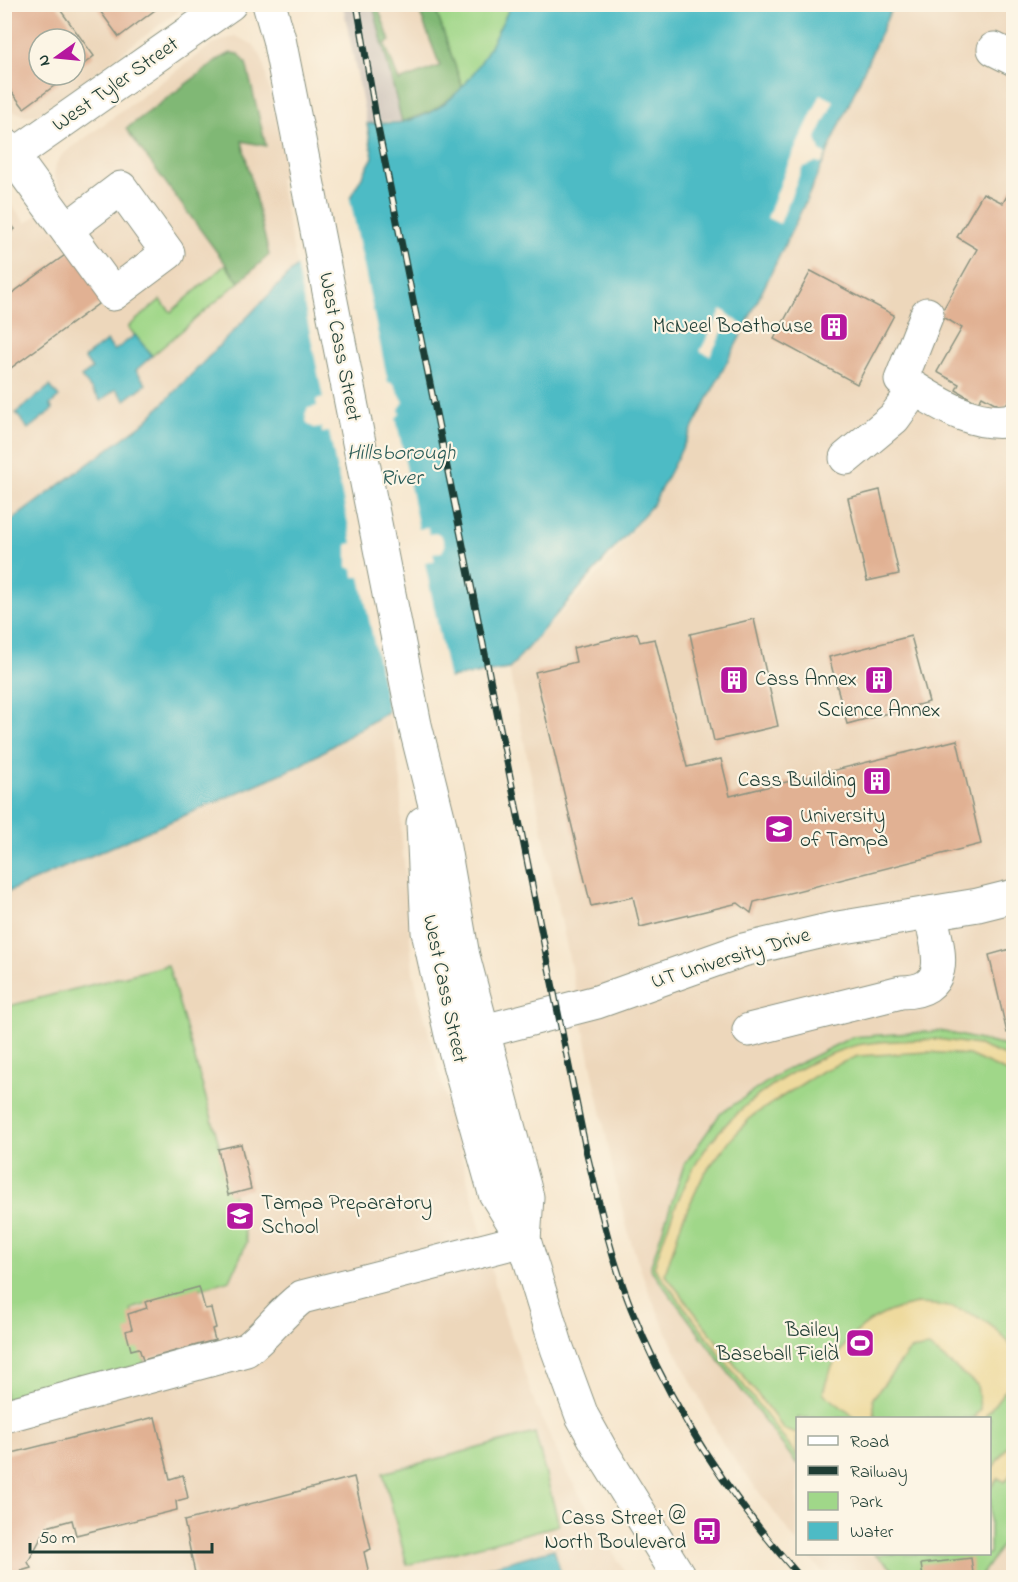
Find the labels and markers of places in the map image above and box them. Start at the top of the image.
building icon: McNeel Boathouse [818,311,850,343]
place label: McNeel Boathouse [653,312,814,342]
building icon: Cass Annex [718,664,750,696]
building icon: Science Annex [863,664,895,696]
place label: Cass Annex [755,665,857,695]
place label: Science Annex [818,696,940,726]
building icon: Cass Building [861,765,893,797]
place label: Cass Building [738,766,856,798]
place label: University of Tampa [800,802,888,856]
school or university icon: University of Tampa [763,813,795,845]
place label: Tampa Preparatory School [261,1189,432,1243]
school or university icon: Tampa Preparatory School [224,1200,256,1232]
place label: Bailey Baseball Field [716,1316,839,1370]
sports icon: Bailey Baseball Field [844,1327,876,1359]
place label: Cass Street @ North Boulevard [544,1504,686,1558]
bus stop icon: Cass Street @ North Boulevard [691,1515,723,1547]

